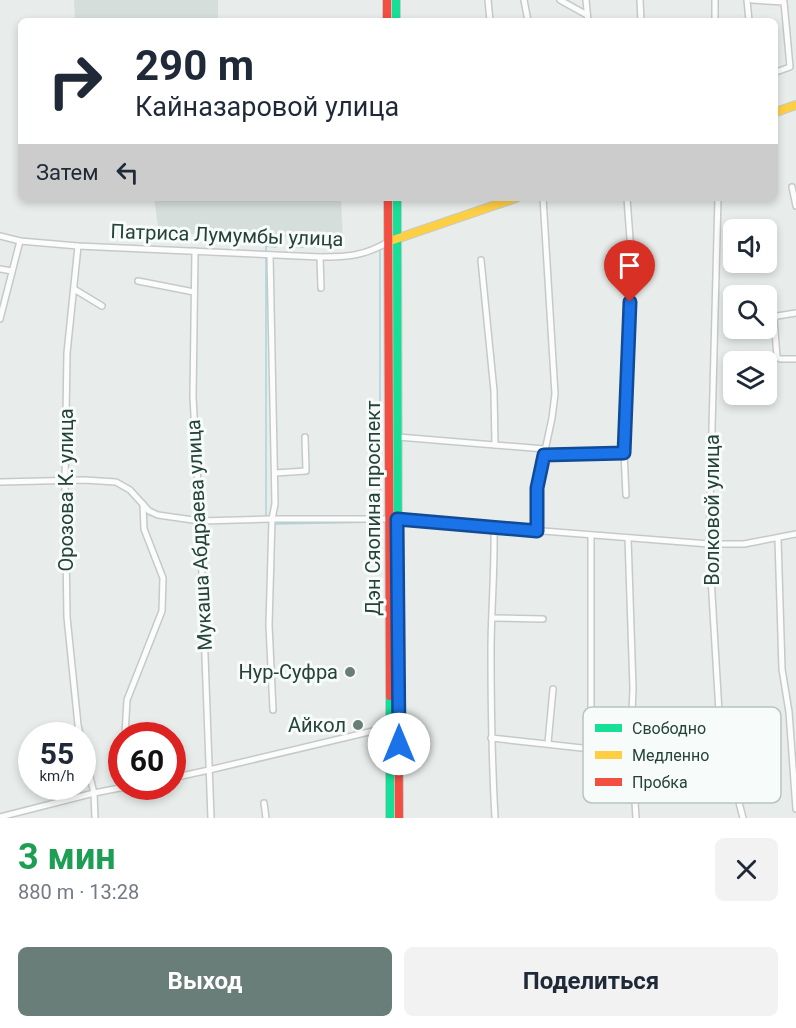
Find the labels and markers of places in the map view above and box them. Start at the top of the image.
pin [604,240,655,302]
place label: Нур-Суфра [239,660,338,684]
marker: Нур-Суфра [343,665,357,679]
place label: Айкол [288,713,346,737]
marker: Айкол [351,718,365,732]

